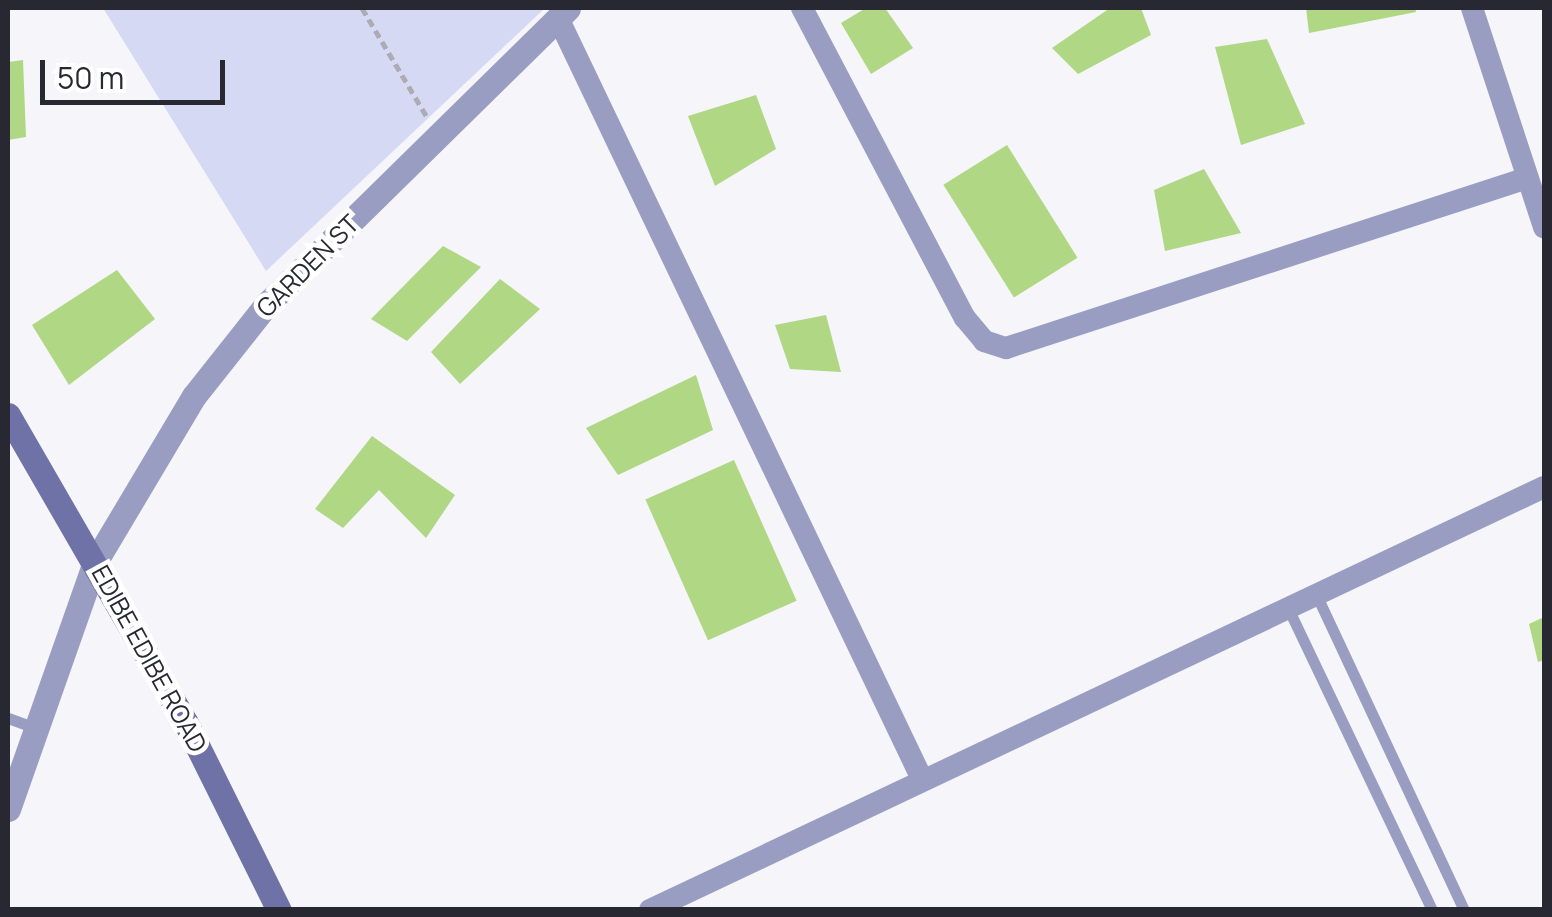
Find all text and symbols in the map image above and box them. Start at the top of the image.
scale bar [45,40,230,102]
text: 50 m [57,57,124,98]
street label: GARDEN ST [251,209,365,323]
street label: EDIBE EDIBE ROAD [85,560,213,758]

